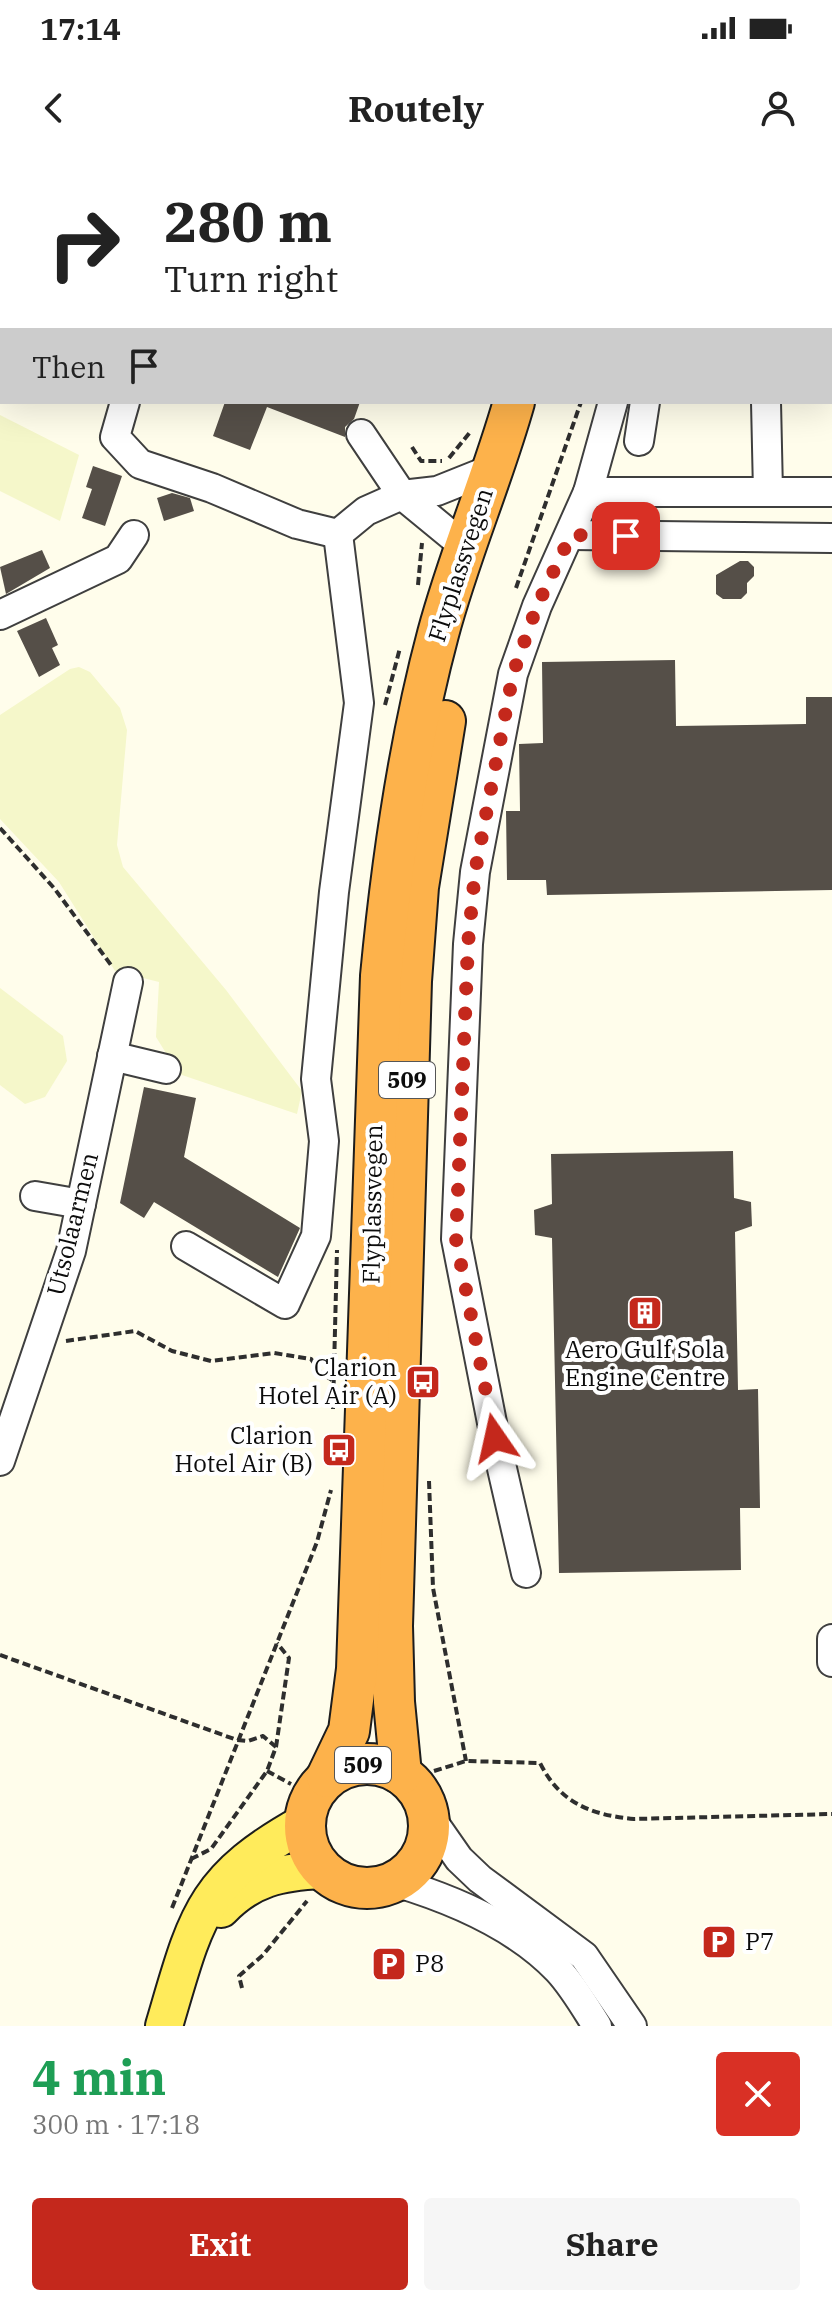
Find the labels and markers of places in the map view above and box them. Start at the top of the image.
pin [592,502,660,570]
building icon: Aero Gulf Sola Engine Centre [626,1294,664,1332]
place label: Aero Gulf Sola Engine Centre [565,1333,725,1393]
place label: Clarion Hotel Air (A) [258,1351,397,1411]
bus stop icon: Clarion Hotel Air (A) [404,1363,442,1401]
place label: Clarion Hotel Air (B) [174,1419,313,1479]
bus stop icon: Clarion Hotel Air (B) [320,1431,358,1469]
parking icon: P7 [700,1923,738,1961]
place label: P7 [745,1925,774,1957]
parking icon: P8 [370,1945,408,1983]
place label: P8 [415,1947,444,1979]

